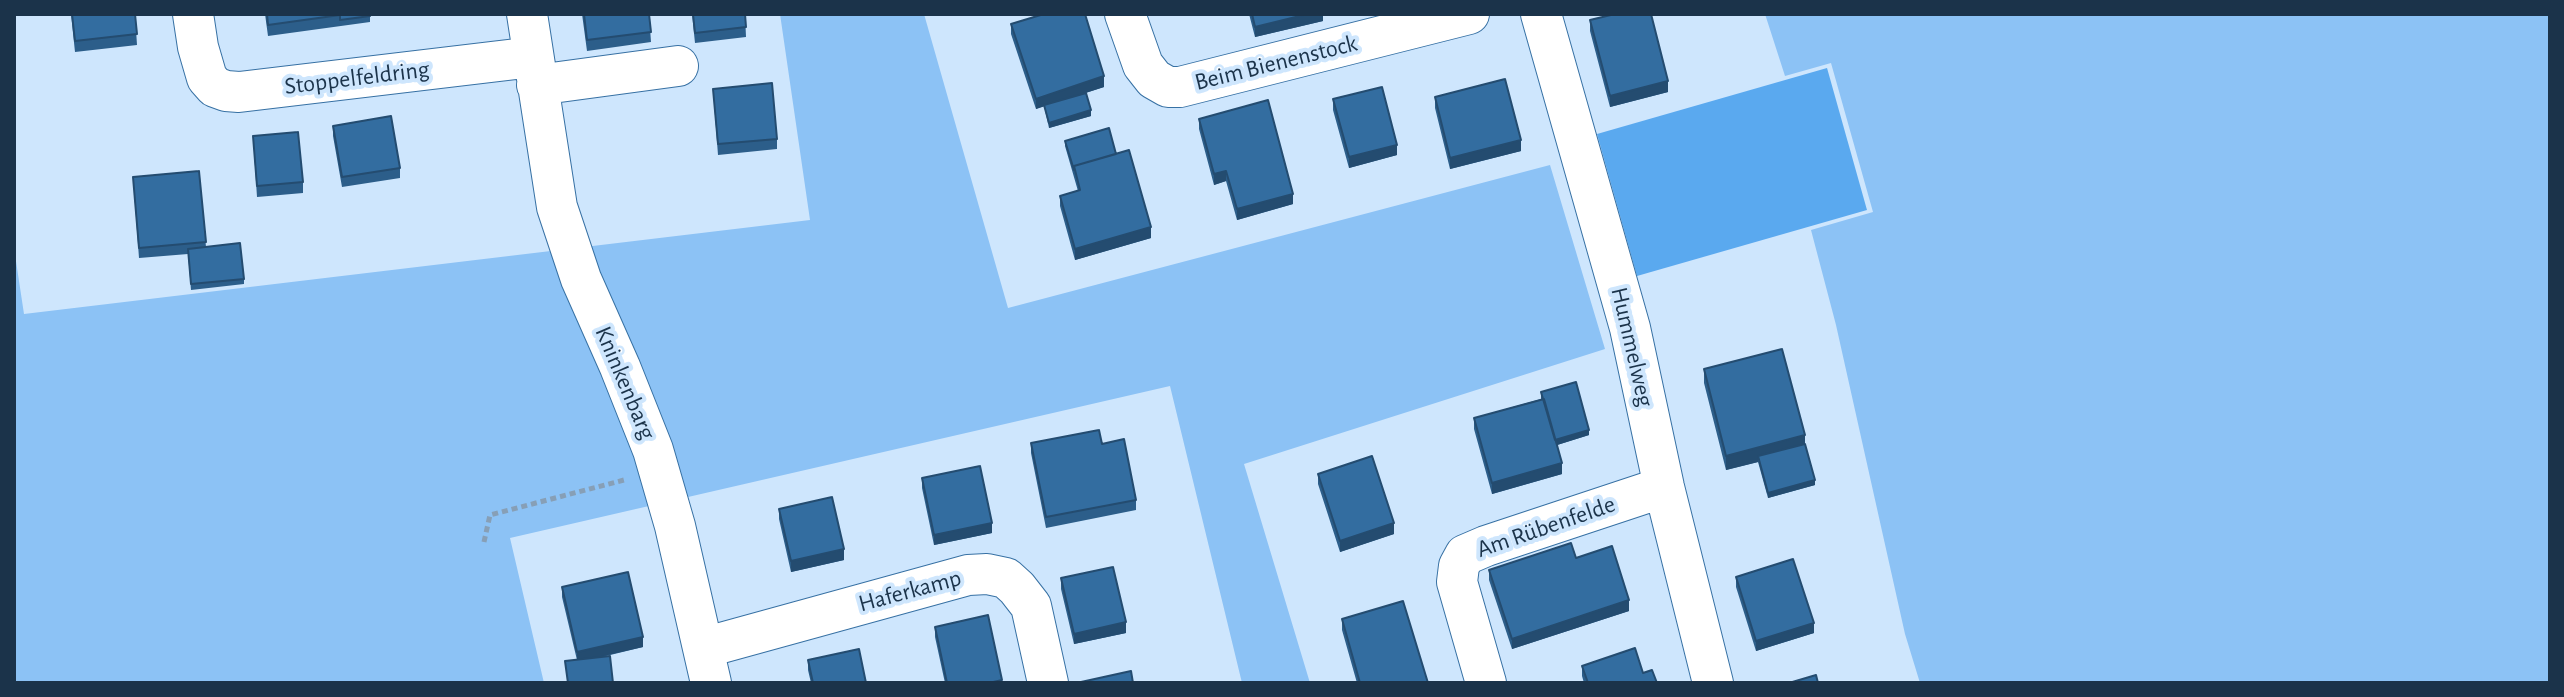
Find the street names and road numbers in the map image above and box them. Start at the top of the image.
street label: Beim Bienenstock [1192,29,1360,97]
street label: Stoppelfeldring [283,55,431,101]
street label: Hummelweg [1604,284,1660,410]
street label: Kninkenbarg [588,322,662,444]
street label: Am Rübenfelde [1473,490,1619,564]
street label: Haferkamp [855,563,965,619]

